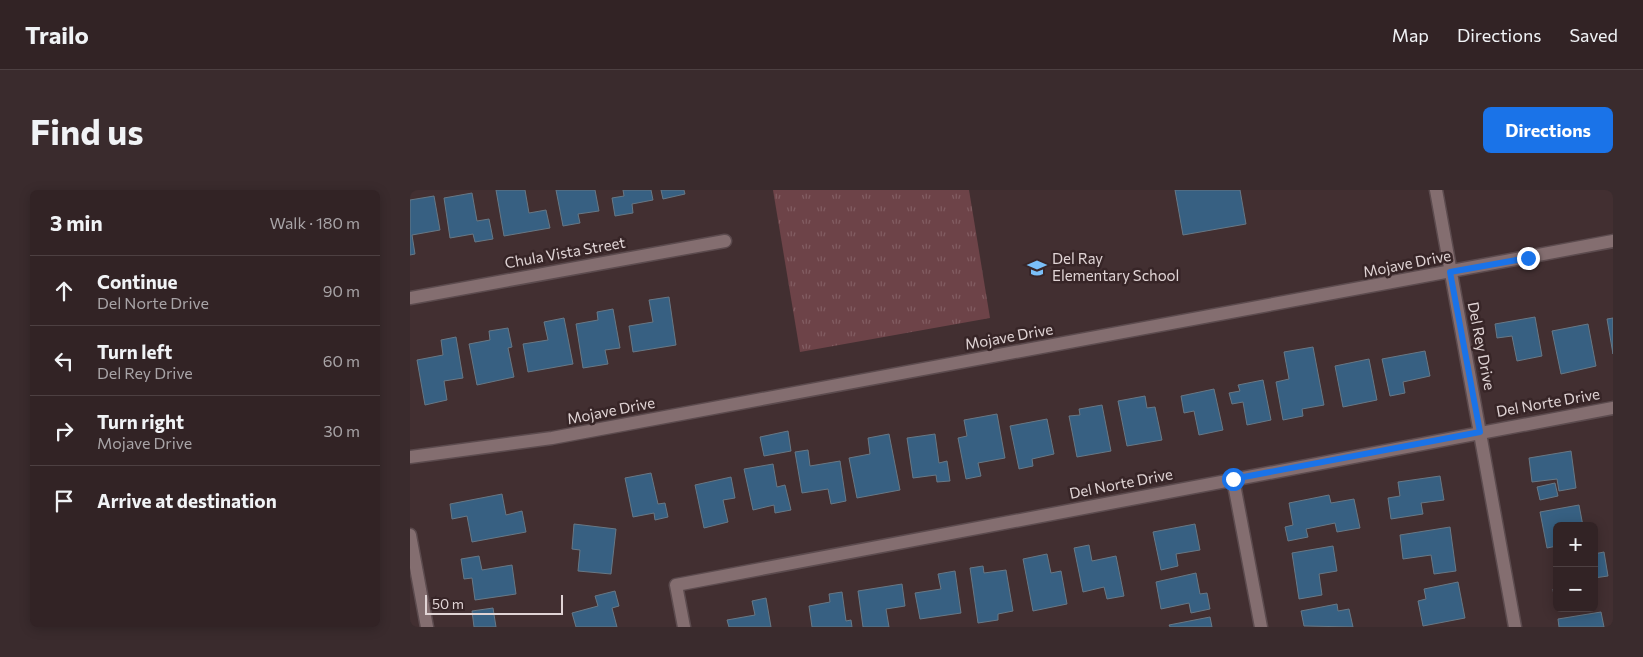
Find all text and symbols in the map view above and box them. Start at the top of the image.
text: Trailo [25,20,89,49]
text: Map [1392,24,1429,46]
text: Directions [1457,24,1541,46]
text: Saved [1569,24,1618,46]
button: Directions [1483,107,1613,153]
text: Find us [30,109,144,152]
text: 3 min [50,210,103,235]
text: Walk · 180 m [270,213,360,232]
street label: Chula Vista Street [503,233,626,271]
street label: Mojave Drive [1361,246,1452,280]
route end [1517,247,1540,270]
place label: Del Ray Elementary School [1052,249,1179,284]
school or university icon: Del Ray Elementary School [1026,257,1048,279]
text: Continue [97,270,177,293]
icon: ahead [50,277,78,305]
text: 90 m [323,281,360,300]
text: Del Norte Drive [97,293,209,312]
street label: Del Rey Drive [1465,300,1499,392]
street label: Mojave Drive [963,319,1054,353]
text: Turn left [97,340,172,363]
icon: left [50,347,78,375]
text: 60 m [323,351,360,370]
text: Del Rey Drive [97,363,193,382]
street label: Del Norte Drive [1495,384,1601,420]
street label: Mojave Drive [565,393,656,427]
text: Turn right [97,410,184,433]
icon: right [50,417,78,445]
text: 30 m [323,421,360,440]
text: Mojave Drive [97,433,192,452]
street label: Del Norte Drive [1068,464,1174,502]
route start [1222,468,1245,491]
icon: arrive [50,487,78,515]
text: Arrive at destination [97,489,277,512]
map controls [1553,522,1598,612]
button: + [1553,522,1598,567]
button: − [1553,567,1598,612]
scale bar [425,592,562,615]
text: 50 m [432,595,464,612]

